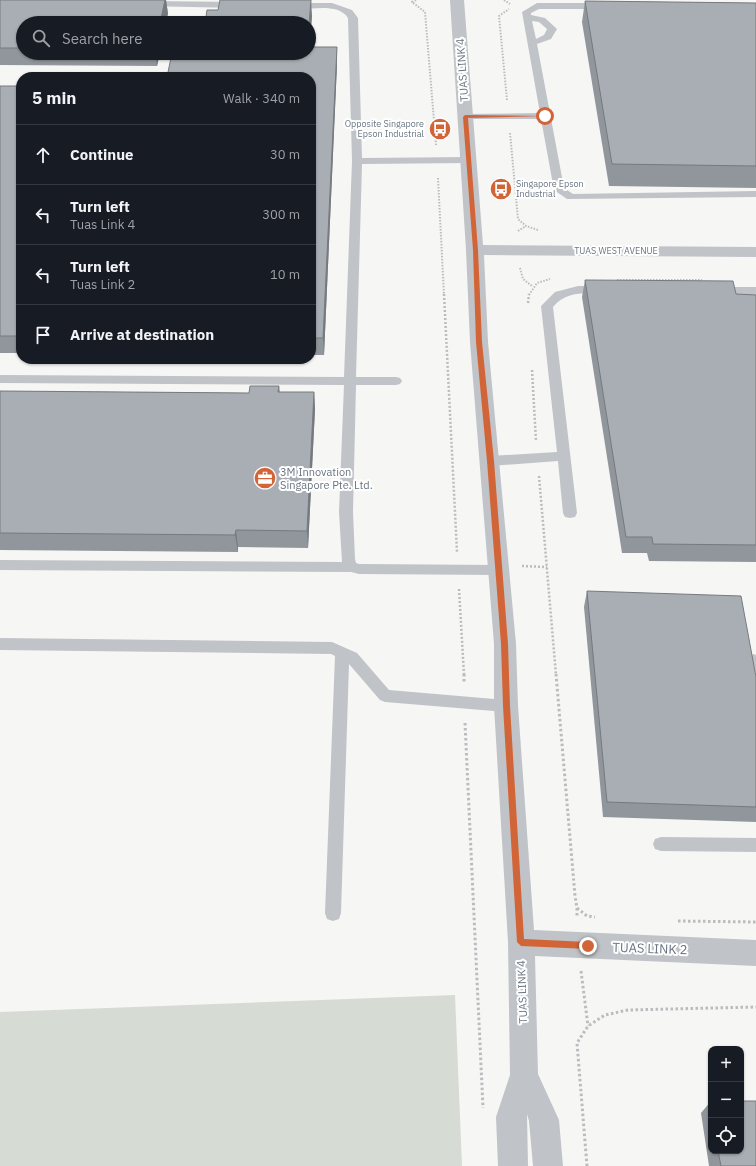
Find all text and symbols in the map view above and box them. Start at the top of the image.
search box [16,16,316,60]
icon: search [30,27,52,49]
text: Search here [62,29,142,48]
street label: TUAS LINK 4 [453,37,471,102]
text: 5 min [32,87,76,109]
text: Walk · 340 m [223,90,300,107]
route start [536,107,554,125]
bus stop icon: Opposite Singapore Epson Industrial [427,116,453,142]
place label: Opposite Singapore Epson Industrial [345,118,425,139]
icon: ahead [32,144,54,166]
text: Continue [70,145,134,164]
text: 30 m [270,146,300,163]
bus stop icon: Singapore Epson Industrial [488,176,514,202]
place label: Singapore Epson Industrial [516,178,584,199]
text: Turn left [70,197,130,216]
icon: left [32,204,54,226]
text: 300 m [262,206,300,223]
text: Tuas Link 4 [70,216,135,233]
street label: TUAS WEST AVENUE [574,245,658,256]
text: Turn left [70,257,130,276]
icon: left [32,264,54,286]
text: 10 m [270,266,300,283]
text: Tuas Link 2 [70,276,135,293]
icon: arrive [32,324,54,346]
text: Arrive at destination [70,325,214,344]
office icon: 3M Innovation Singapore Pte. Ltd. [252,465,278,491]
place label: 3M Innovation Singapore Pte. Ltd. [280,465,373,492]
route end [579,937,597,955]
street label: TUAS LINK 2 [612,939,688,958]
street label: TUAS LINK 4 [514,960,530,1024]
map controls [708,1046,744,1154]
button: + [708,1046,744,1082]
button: − [708,1082,744,1118]
button: locate [708,1118,744,1154]

